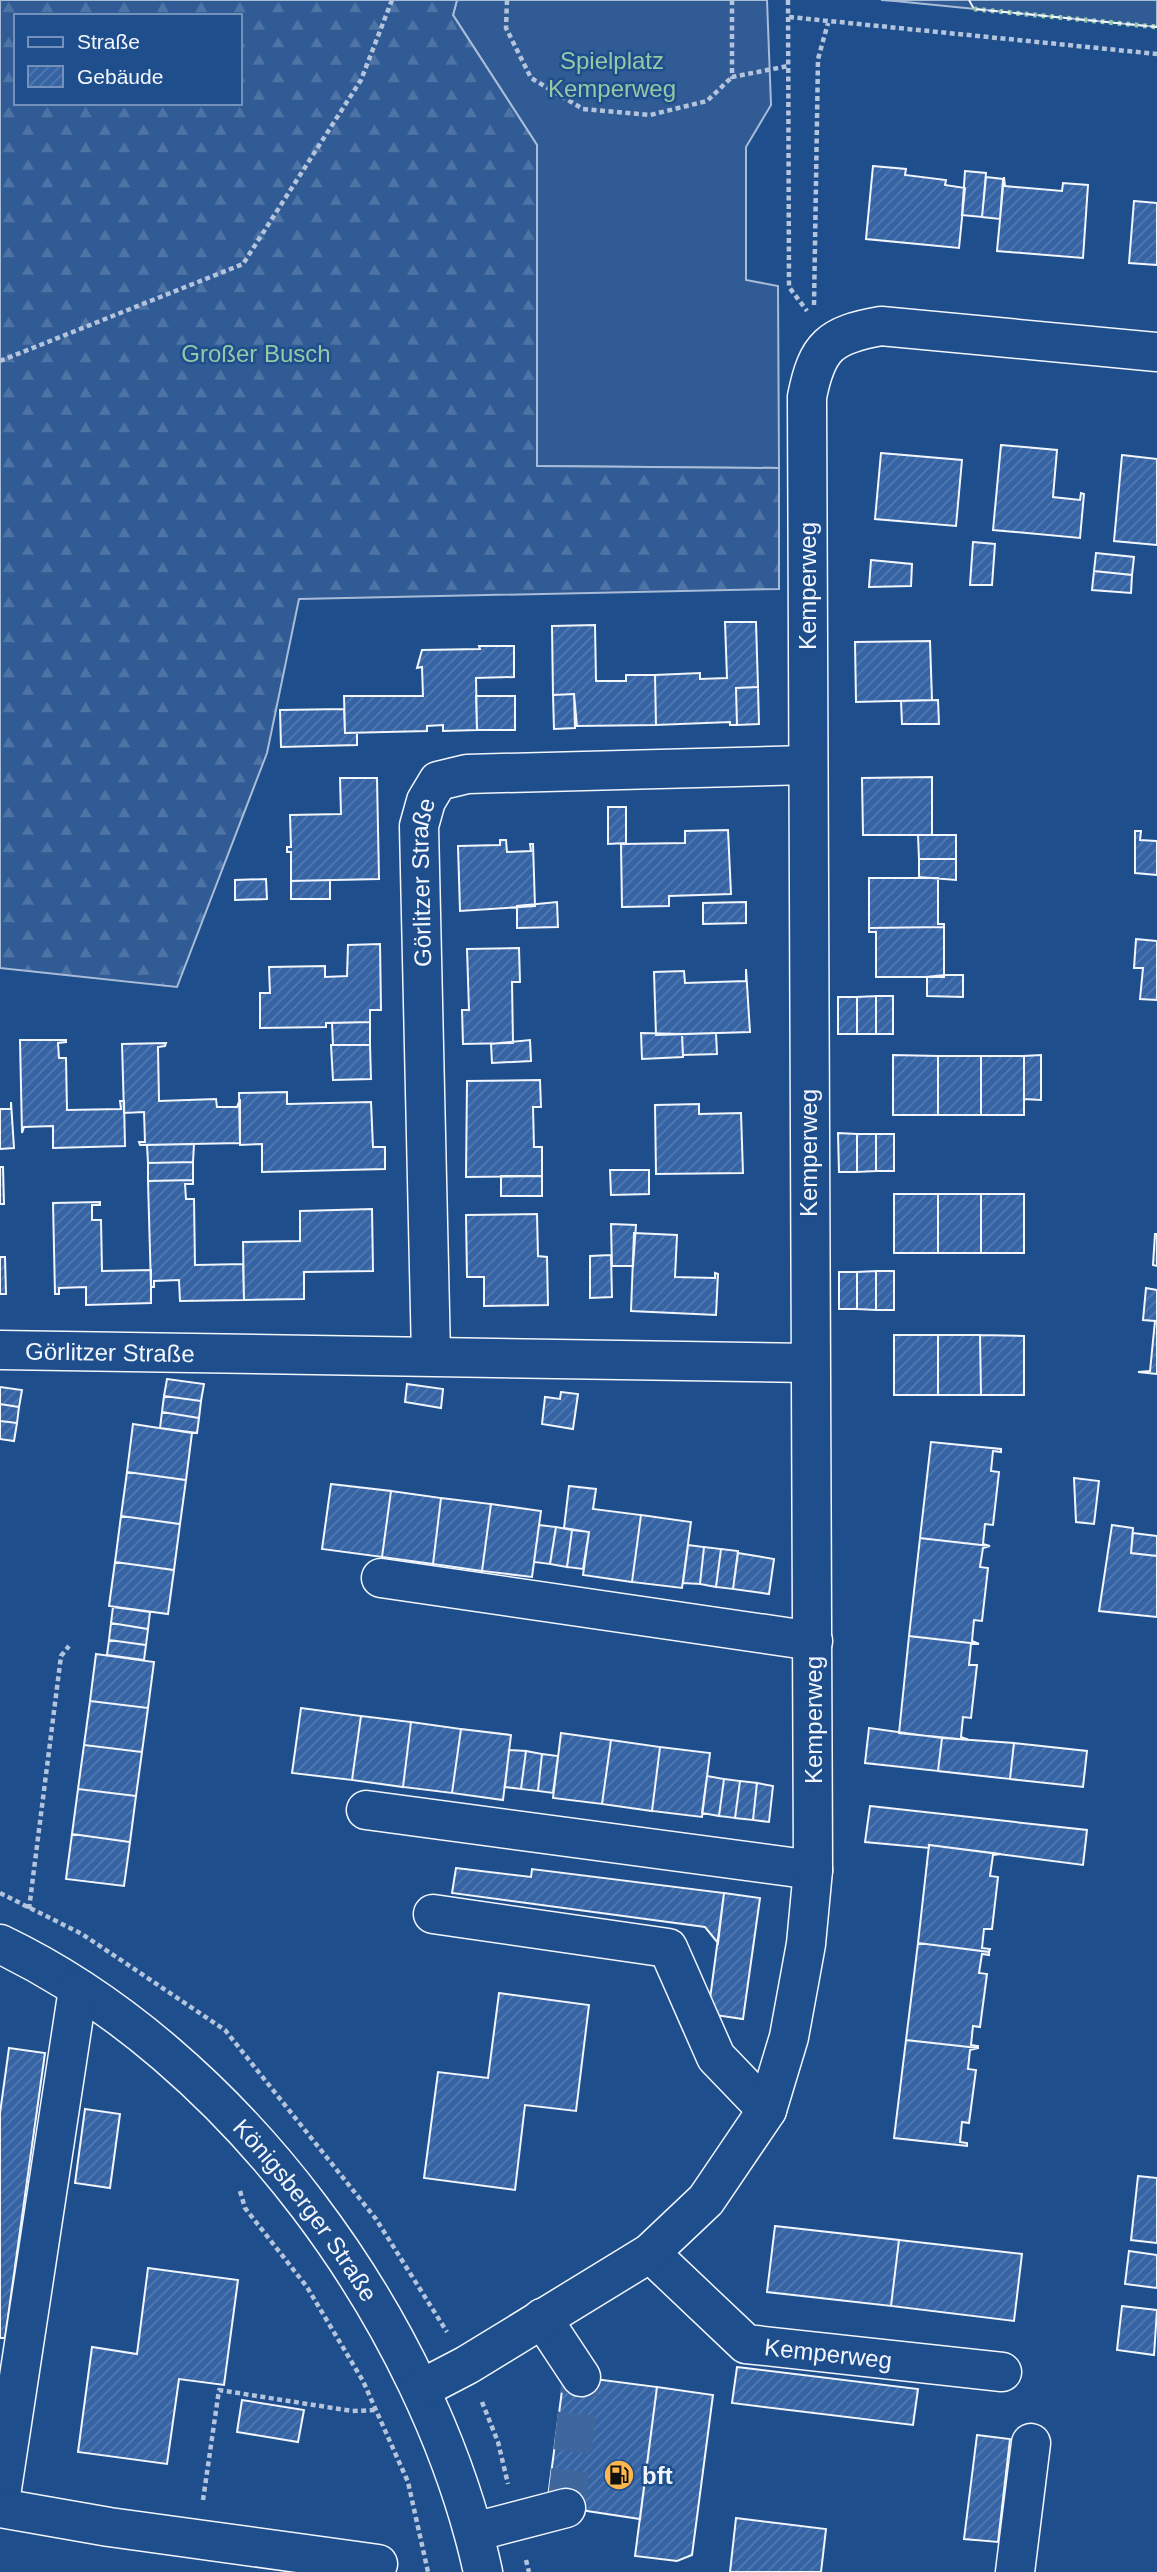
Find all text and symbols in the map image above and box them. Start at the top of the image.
legend [14,14,242,105]
text: Straße [77,30,140,53]
park label: Spielplatz Kemperweg [548,47,676,102]
text: Gebäude [77,65,163,88]
park label: Großer Busch [181,340,331,367]
street label: Kemperweg [794,522,821,650]
street label: Görlitzer Straße [405,795,440,967]
street label: Kemperweg [795,1089,822,1217]
street label: Görlitzer Straße [25,1337,195,1367]
street label: Kemperweg [800,1656,827,1784]
street label: Königsberger Straße [228,2113,383,2306]
street label: Kemperweg [763,2333,893,2373]
fuel station icon: bft [602,2458,636,2492]
place label: bft [642,2462,673,2489]

